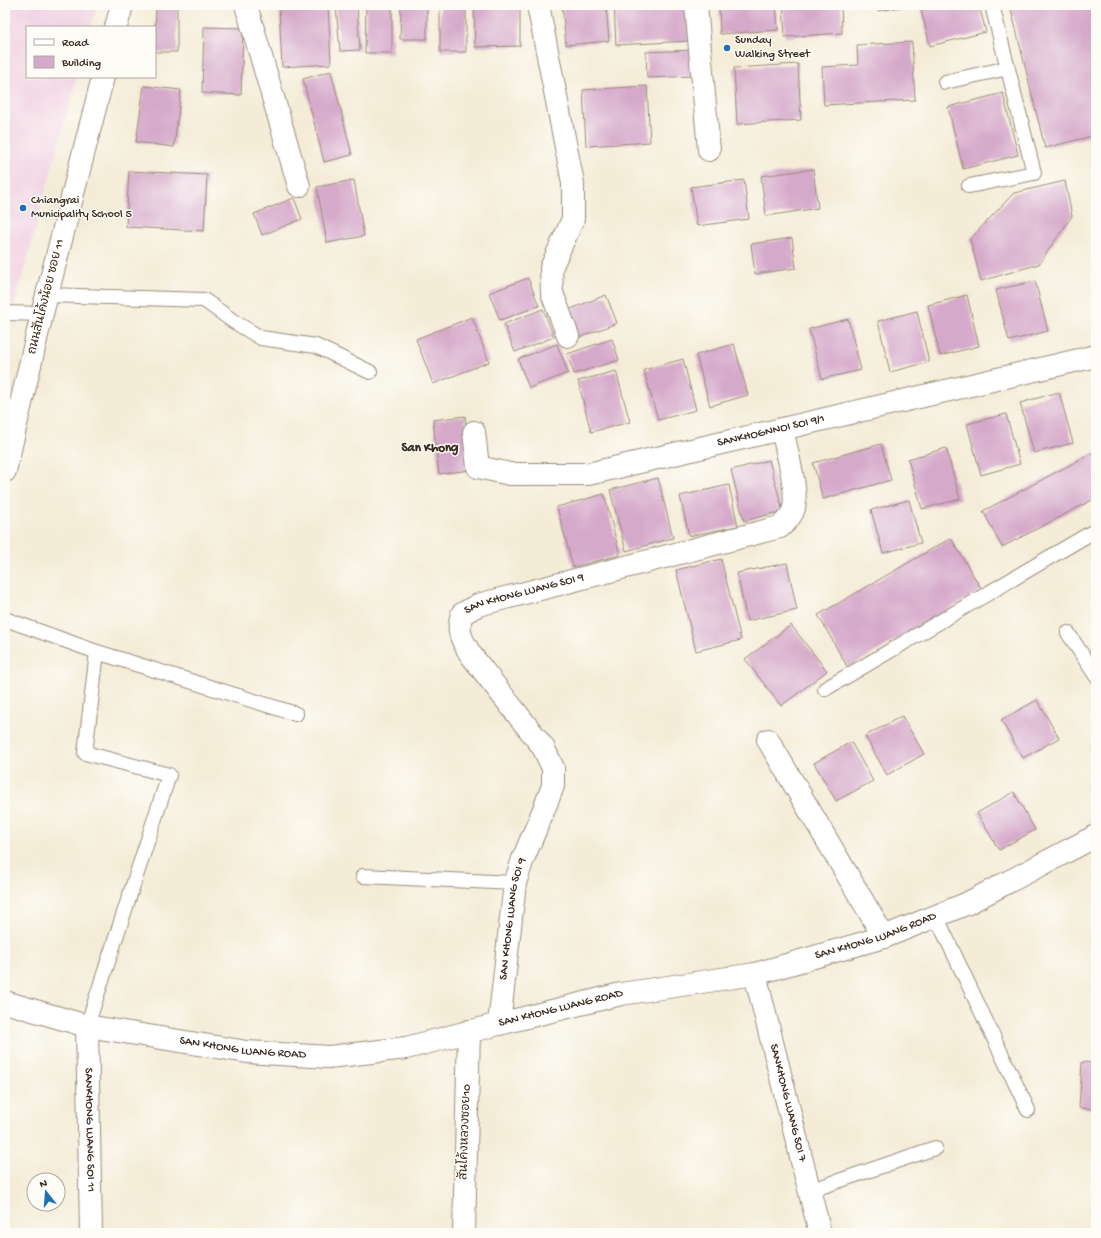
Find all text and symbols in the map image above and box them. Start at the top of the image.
legend [26,26,156,78]
place label: Sunday Walking Street [735,34,811,62]
text: Road [62,37,89,51]
marker: Sunday Walking Street [722,43,732,53]
text: Building [61,57,101,71]
place label: Chiangrai Municipality School 5 [31,194,132,222]
marker: Chiangrai Municipality School 5 [18,203,28,213]
street label: ถนนสันโค้งน้อย ซอย 11 [23,237,68,356]
street label: SANKHOGNNOI SOI 9/1 [716,412,826,451]
district label: San Khong [402,441,459,456]
street label: SAN KHONG LUANG SOI 9 [462,571,586,618]
street label: SAN KHONG LUANG SOI 9 [497,856,530,981]
street label: SAN KHONG LUANG ROAD [814,909,939,963]
street label: SAN KHONG LUANG ROAD [497,987,625,1031]
street label: SAN KHONG LUANG ROAD [179,1034,307,1063]
street label: SANKHONG LUANG SOI 7 [766,1043,809,1164]
street label: SANKHONG LUANG SOI 11 [81,1068,97,1192]
street label: สันโค้งหลวงซอย10 [454,1084,475,1180]
north arrow [26,1172,66,1212]
text: N [38,1178,49,1191]

